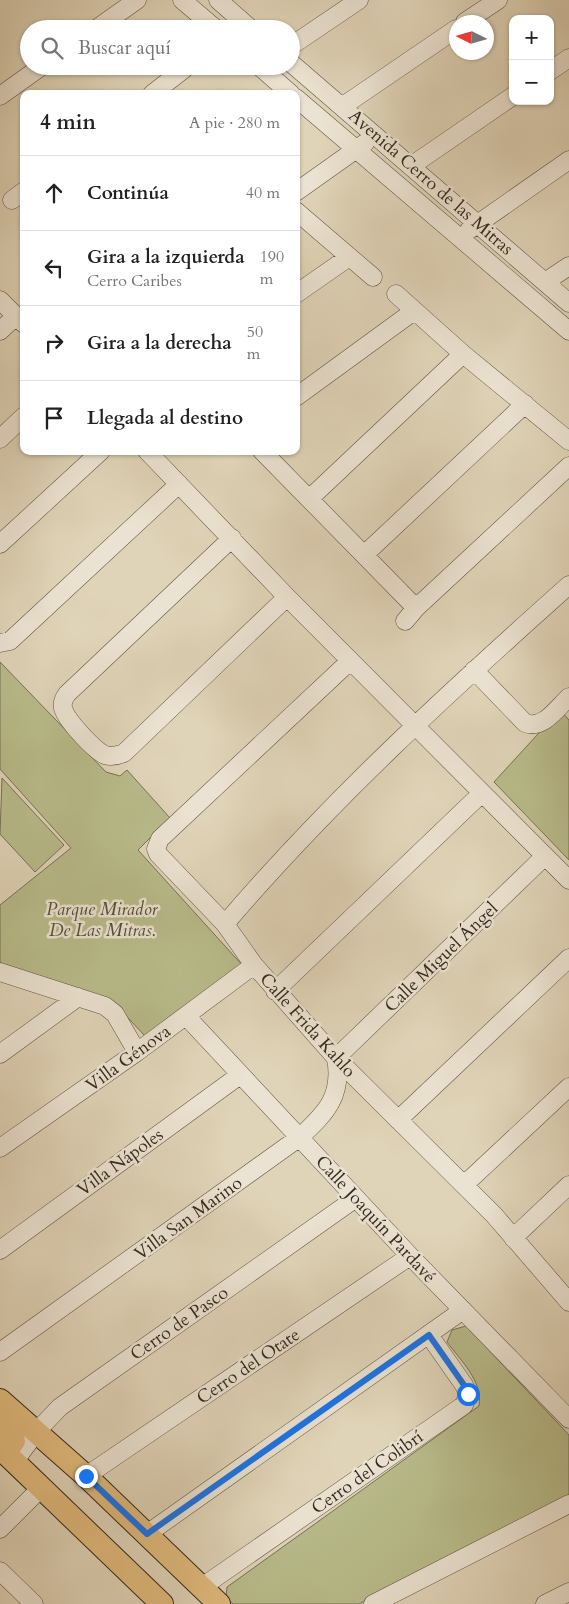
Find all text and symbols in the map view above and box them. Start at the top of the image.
north arrow [449,15,494,60]
map controls [509,15,554,105]
button: + [509,15,554,60]
search box [20,20,300,75]
icon: search [38,34,66,62]
text: Buscar aquí [78,35,171,61]
button: − [509,60,554,105]
street label: Avenida Cerro de las Mitras [343,104,519,261]
text: 4 min [40,108,96,137]
text: A pie · 280 m [189,112,280,134]
icon: ahead [40,179,68,207]
text: Continúa [87,180,169,206]
text: 40 m [246,182,280,204]
text: Gira a la izquierda [87,244,245,270]
text: 190 m [260,246,284,290]
icon: left [40,254,68,282]
text: Cerro Caribes [87,270,182,292]
text: 50 m [247,321,263,365]
icon: right [40,329,68,357]
text: Gira a la derecha [87,330,232,356]
icon: arrive [40,404,68,432]
text: Llegada al destino [87,405,243,431]
street label: Calle Miguel Ángel [379,896,504,1018]
park label: Parque Mirador De Las Mitras. [46,897,159,943]
street label: Calle Frida Kahlo [254,967,362,1083]
street label: Villa Génova [81,1019,176,1098]
street label: Villa Nápoles [72,1123,169,1202]
street label: Calle Joaquín Pardavé [310,1150,442,1289]
street label: Villa San Marino [129,1170,248,1266]
street label: Cerro de Pasco [125,1280,234,1367]
street label: Cerro del Otate [192,1323,305,1410]
route start [457,1383,480,1406]
street label: Cerro del Colibrí [306,1425,428,1520]
route end [75,1465,98,1488]

